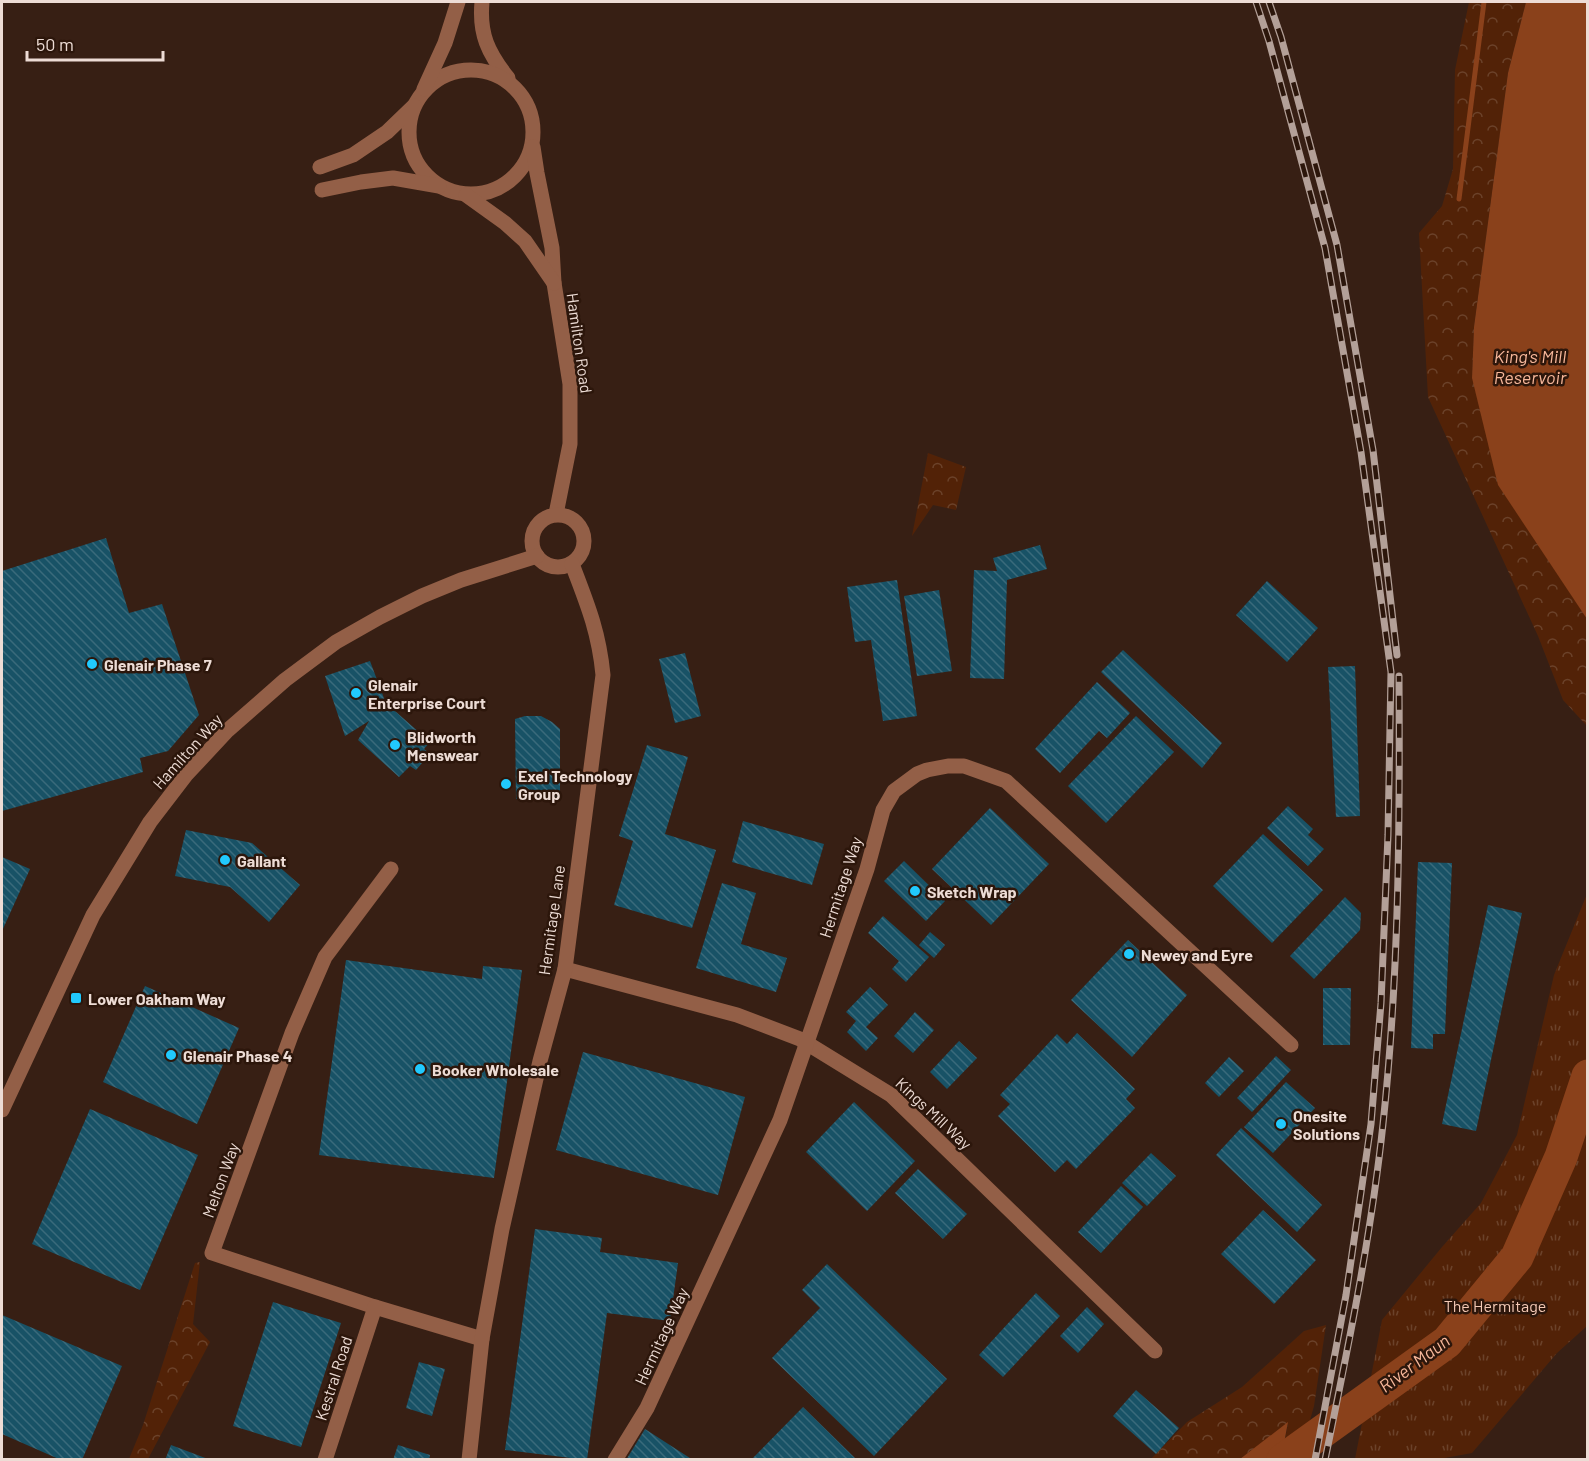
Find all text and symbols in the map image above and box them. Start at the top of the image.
scale bar [27,24,164,62]
text: 50 m [36,33,74,55]
street label: Hamilton Road [564,292,596,394]
water label: King's Mill Reservoir [1494,345,1567,388]
place label: Glenair Phase 7 [104,655,212,674]
marker: Glenair Phase 7 [85,657,99,671]
place label: Glenair Enterprise Court [368,675,486,712]
marker: Glenair Enterprise Court [349,686,363,700]
street label: Hamilton Way [148,709,226,792]
place label: Blidworth Menswear [407,727,479,764]
marker: Blidworth Menswear [388,738,402,752]
place label: Exel Technology Group [518,766,633,803]
marker: Exel Technology Group [499,777,513,791]
street label: Hermitage Way [815,833,865,940]
place label: Gallant [237,851,286,870]
marker: Gallant [218,853,232,867]
street label: Hermitage Lane [534,864,568,976]
place label: Sketch Wrap [927,882,1017,901]
marker: Sketch Wrap [908,884,922,898]
place label: Newey and Eyre [1141,945,1253,964]
marker: Newey and Eyre [1122,947,1136,961]
place label: Lower Oakham Way [88,989,226,1008]
marker: Lower Oakham Way [69,991,83,1005]
place label: Glenair Phase 4 [183,1046,292,1065]
marker: Glenair Phase 4 [164,1048,178,1062]
place label: Booker Wholesale [432,1060,559,1079]
marker: Booker Wholesale [413,1062,427,1076]
street label: Kings Mill Way [892,1073,976,1153]
place label: Onesite Solutions [1293,1106,1360,1143]
marker: Onesite Solutions [1274,1117,1288,1131]
street label: Melton Way [198,1139,243,1220]
street label: Hermitage Way [630,1284,692,1388]
park label: The Hermitage [1444,1296,1546,1315]
water label: River Maun [1374,1329,1454,1397]
street label: Kestral Road [310,1333,356,1423]

